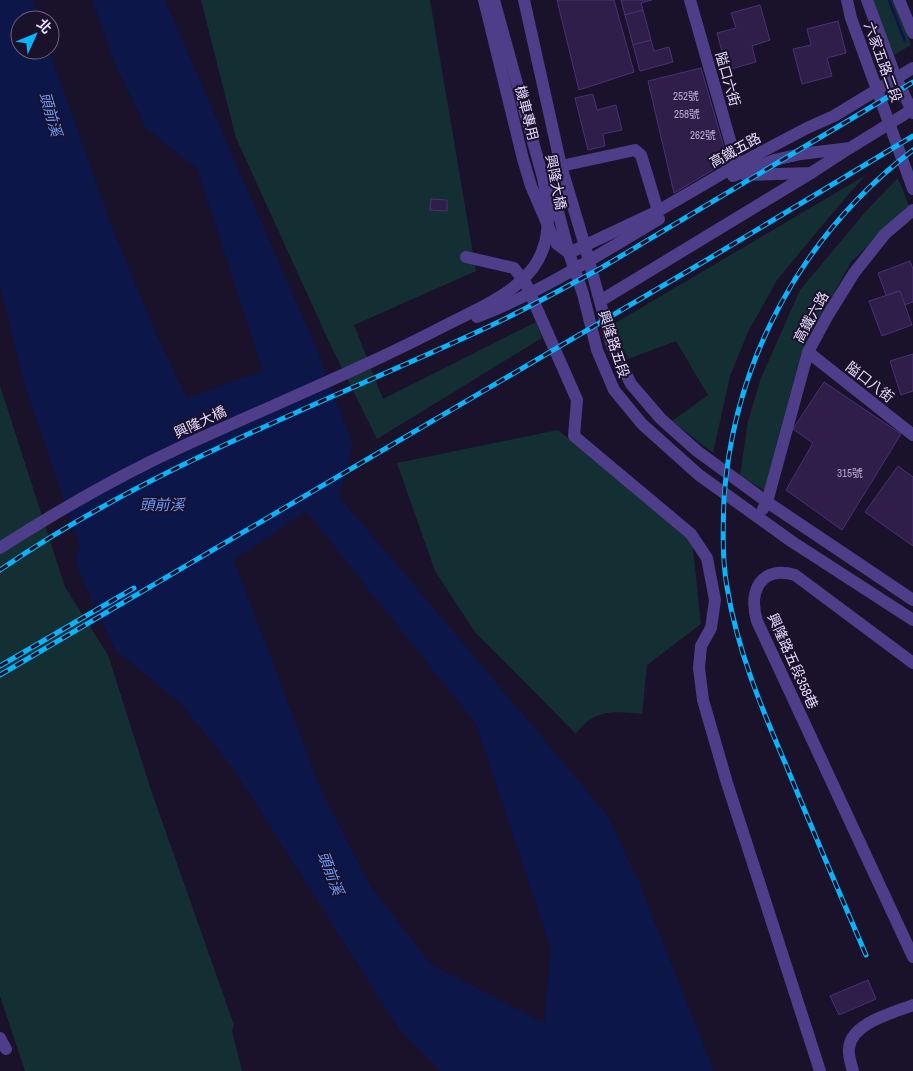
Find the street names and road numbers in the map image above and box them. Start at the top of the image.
street label: 六家五路二段 [860,19,906,105]
street label: 隘口六街 [712,50,744,108]
street label: 機車專用 [511,84,543,142]
street label: 高鐵五路 [706,129,764,171]
street label: 興隆大橋 [542,153,570,211]
street label: 高鐵六路 [790,288,832,346]
street label: 興隆路五段 [595,308,633,380]
street label: 隘口八街 [842,358,898,406]
street label: 興隆大橋 [171,402,229,442]
street label: 興隆路五段358巷 [764,610,822,712]

